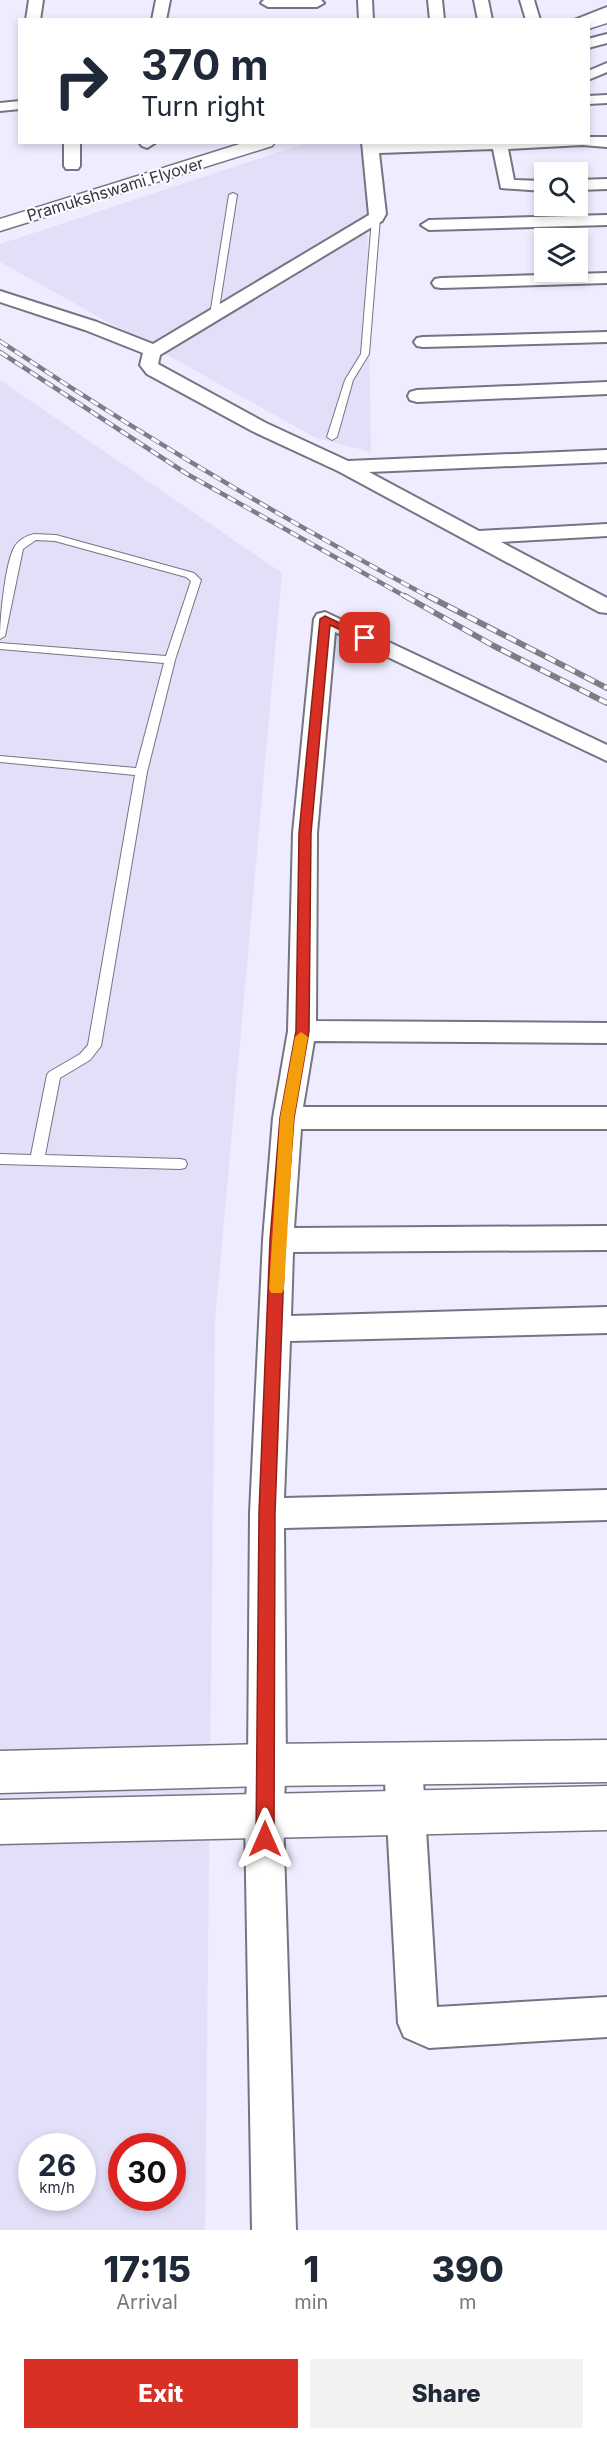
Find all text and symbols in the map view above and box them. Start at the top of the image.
text: 370 m [141,39,268,90]
icon: right [42,42,120,120]
text: Turn right [141,90,265,123]
street label: Pramukshswami Flyover [24,153,206,225]
map controls [534,162,588,282]
button: search [534,162,588,216]
button: layers [534,228,588,282]
pin [339,612,390,663]
icon: arrive [348,621,381,654]
position arrow [233,1807,297,1871]
speed limit sign: 30 [108,2133,186,2211]
text: 26 [38,2147,76,2183]
text: km/h [39,2178,75,2197]
text: 17:15 [103,2247,191,2291]
text: 1 [303,2247,319,2291]
text: 390 [431,2247,504,2291]
text: Arrival [116,2290,178,2314]
text: min [294,2290,328,2314]
text: m [459,2290,476,2314]
button: Exit [24,2359,298,2428]
button: Share [310,2359,583,2428]

